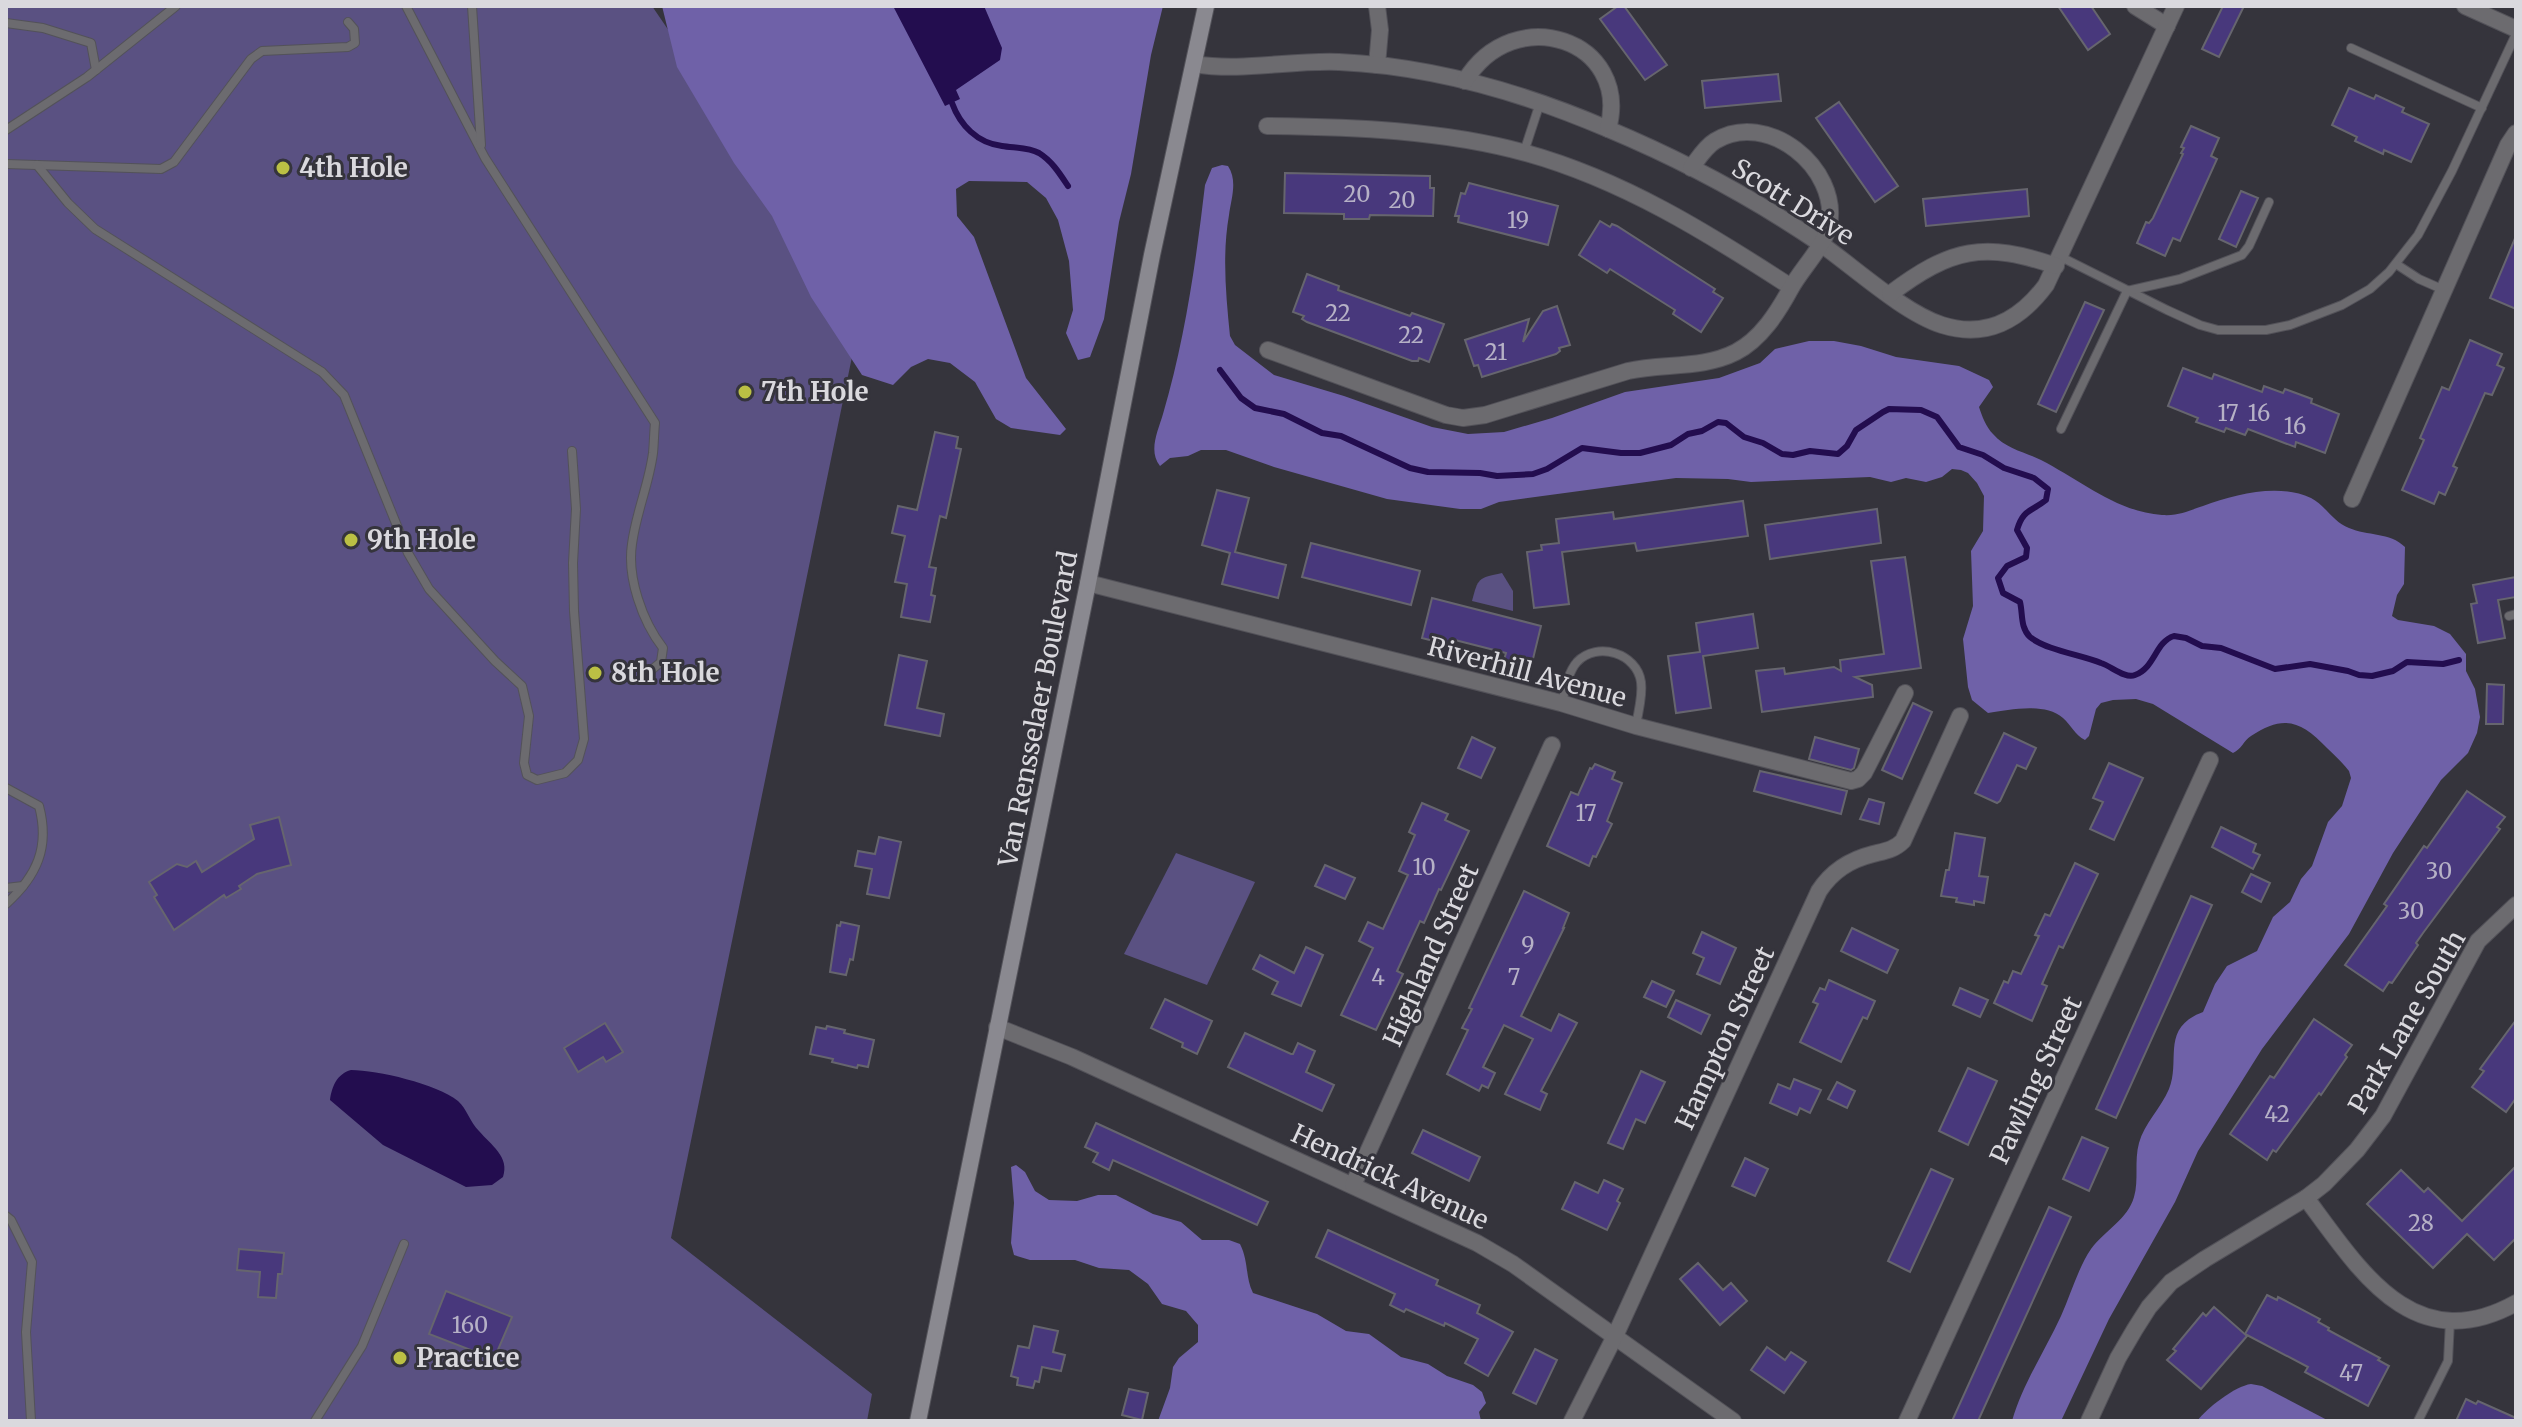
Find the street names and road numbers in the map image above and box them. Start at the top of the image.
street label: Scott Drive [1726,151,1861,252]
street label: Van Rensselaer Boulevard [991,548,1084,871]
street label: Riverhill Avenue [1424,629,1630,714]
street label: Highland Street [1375,858,1486,1051]
street label: Park Lane South [2341,924,2472,1119]
street label: Hampton Street [1668,941,1781,1135]
street label: Pawling Street [1982,991,2089,1169]
street label: Hendrick Avenue [1286,1116,1494,1237]

